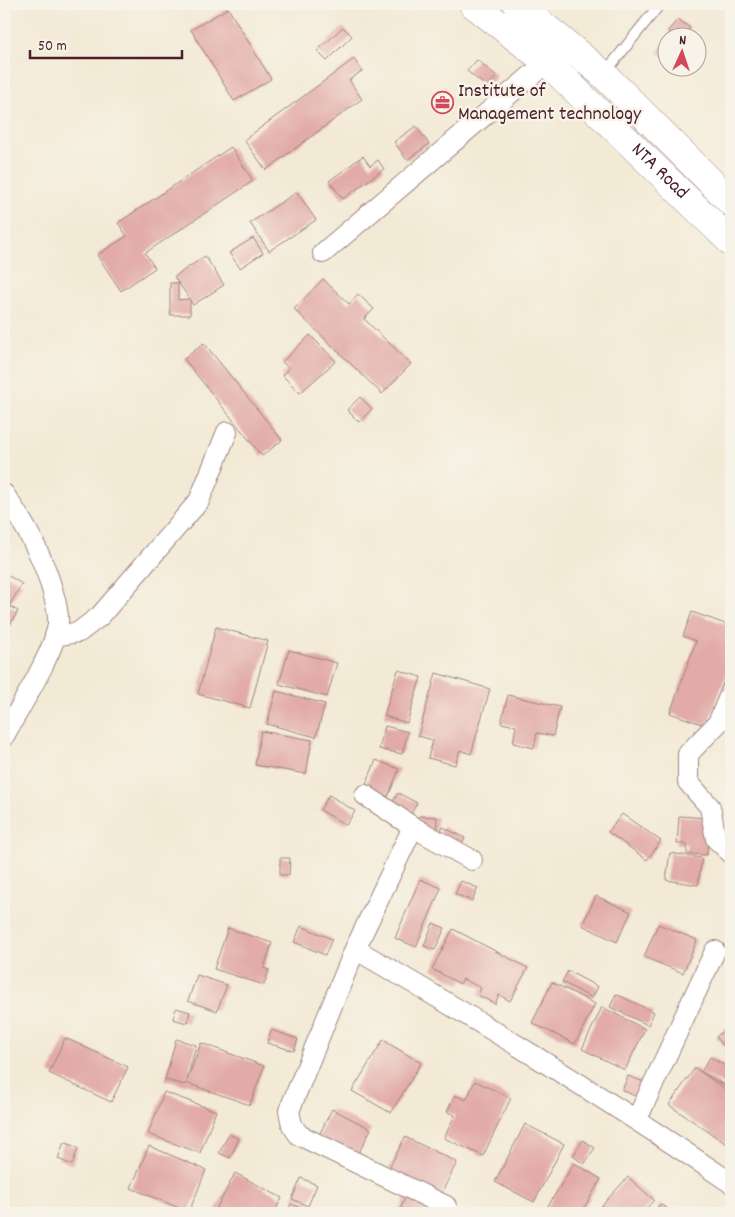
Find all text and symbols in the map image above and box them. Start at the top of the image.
scale bar [30,28,182,60]
north arrow [658,28,708,78]
text: N [679,31,687,51]
text: 50 m [38,36,67,58]
place label: Institute of Management technology [458,78,642,129]
office icon: Institute of Management technology [430,91,454,115]
street label: NTA Road [624,137,694,207]

